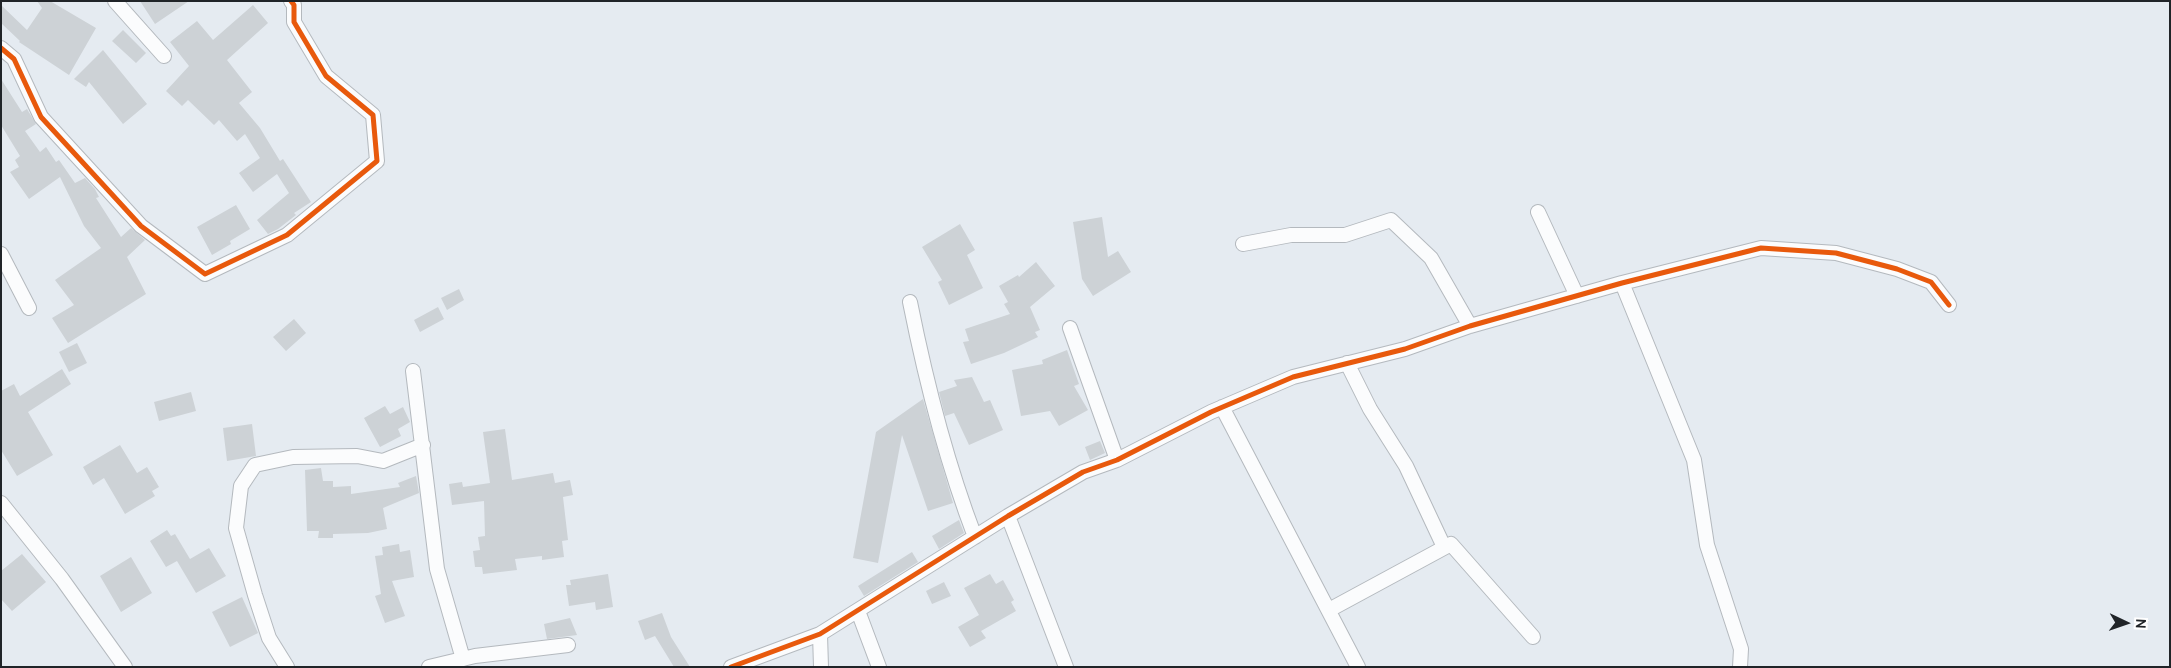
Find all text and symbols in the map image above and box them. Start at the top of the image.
north arrow [2101,598,2151,648]
text: N [2132,618,2150,629]

